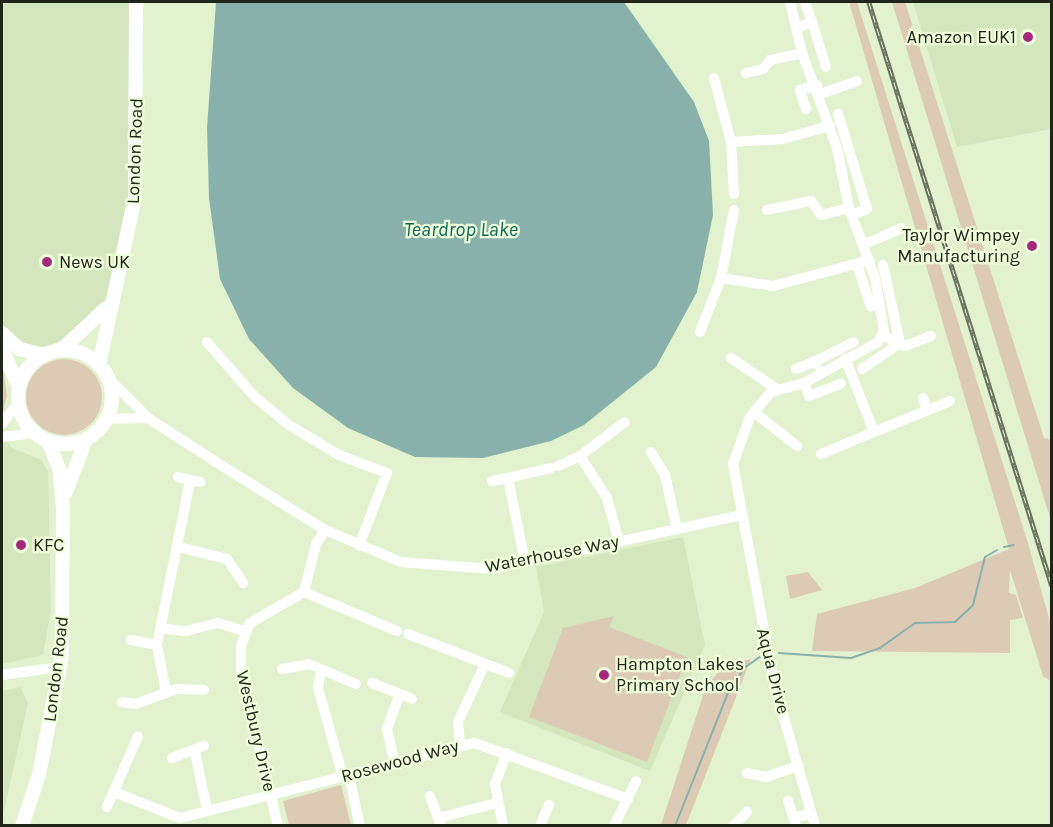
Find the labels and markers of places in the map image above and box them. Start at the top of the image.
place label: Amazon EUK1 [907,26,1016,48]
marker: Amazon EUK1 [1021,30,1035,44]
place label: Taylor Wimpey Manufacturing [897,225,1020,268]
marker: Taylor Wimpey Manufacturing [1025,239,1039,253]
place label: News UK [59,251,130,273]
marker: News UK [40,255,54,269]
place label: KFC [33,534,64,556]
marker: KFC [14,538,28,552]
place label: Hampton Lakes Primary School [616,654,744,696]
marker: Hampton Lakes Primary School [597,668,611,682]

